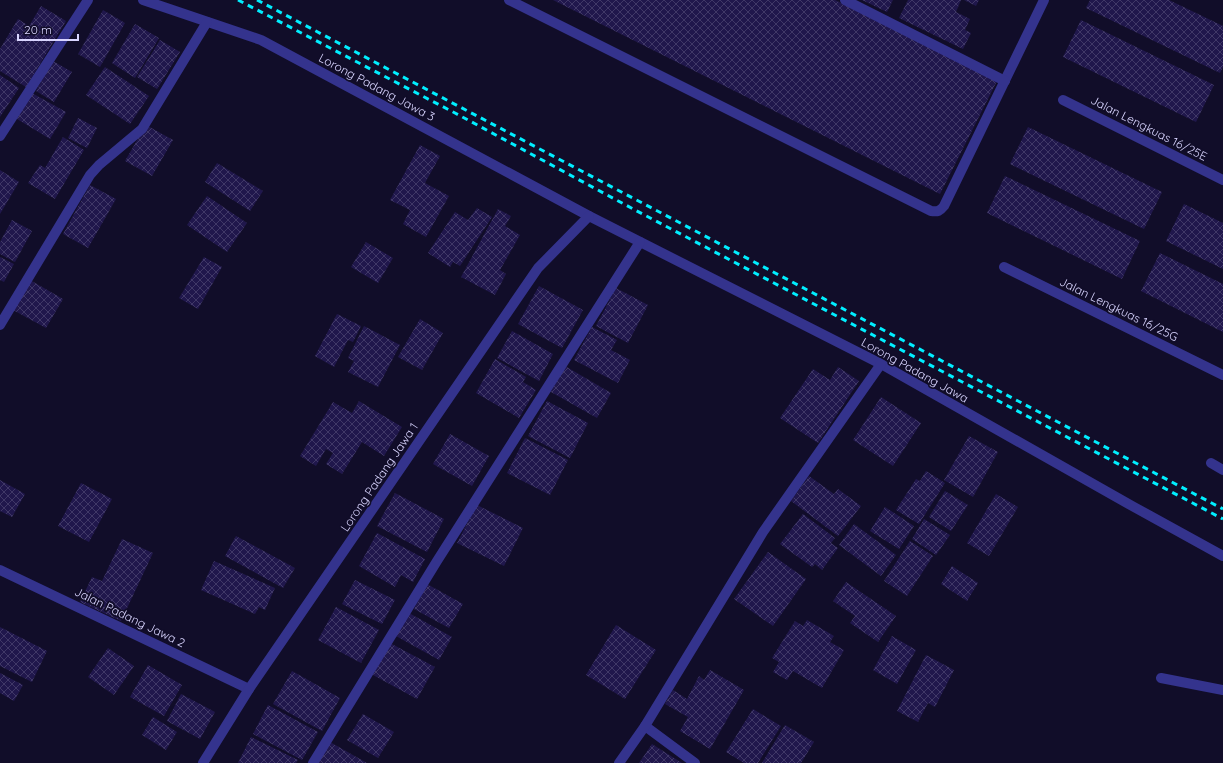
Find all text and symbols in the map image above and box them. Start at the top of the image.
scale bar [18,16,78,42]
text: 20 m [24,22,52,37]
street label: Lorong Padang Jawa 3 [316,50,438,124]
street label: Jalan Lengkuas 16/25E [1088,92,1210,164]
street label: Jalan Lengkuas 16/25G [1057,274,1181,344]
street label: Lorong Padang Jawa [859,334,971,406]
street label: Lorong Padang Jawa 1 [337,420,421,534]
street label: Jalan Padang Jawa 2 [72,584,188,650]

